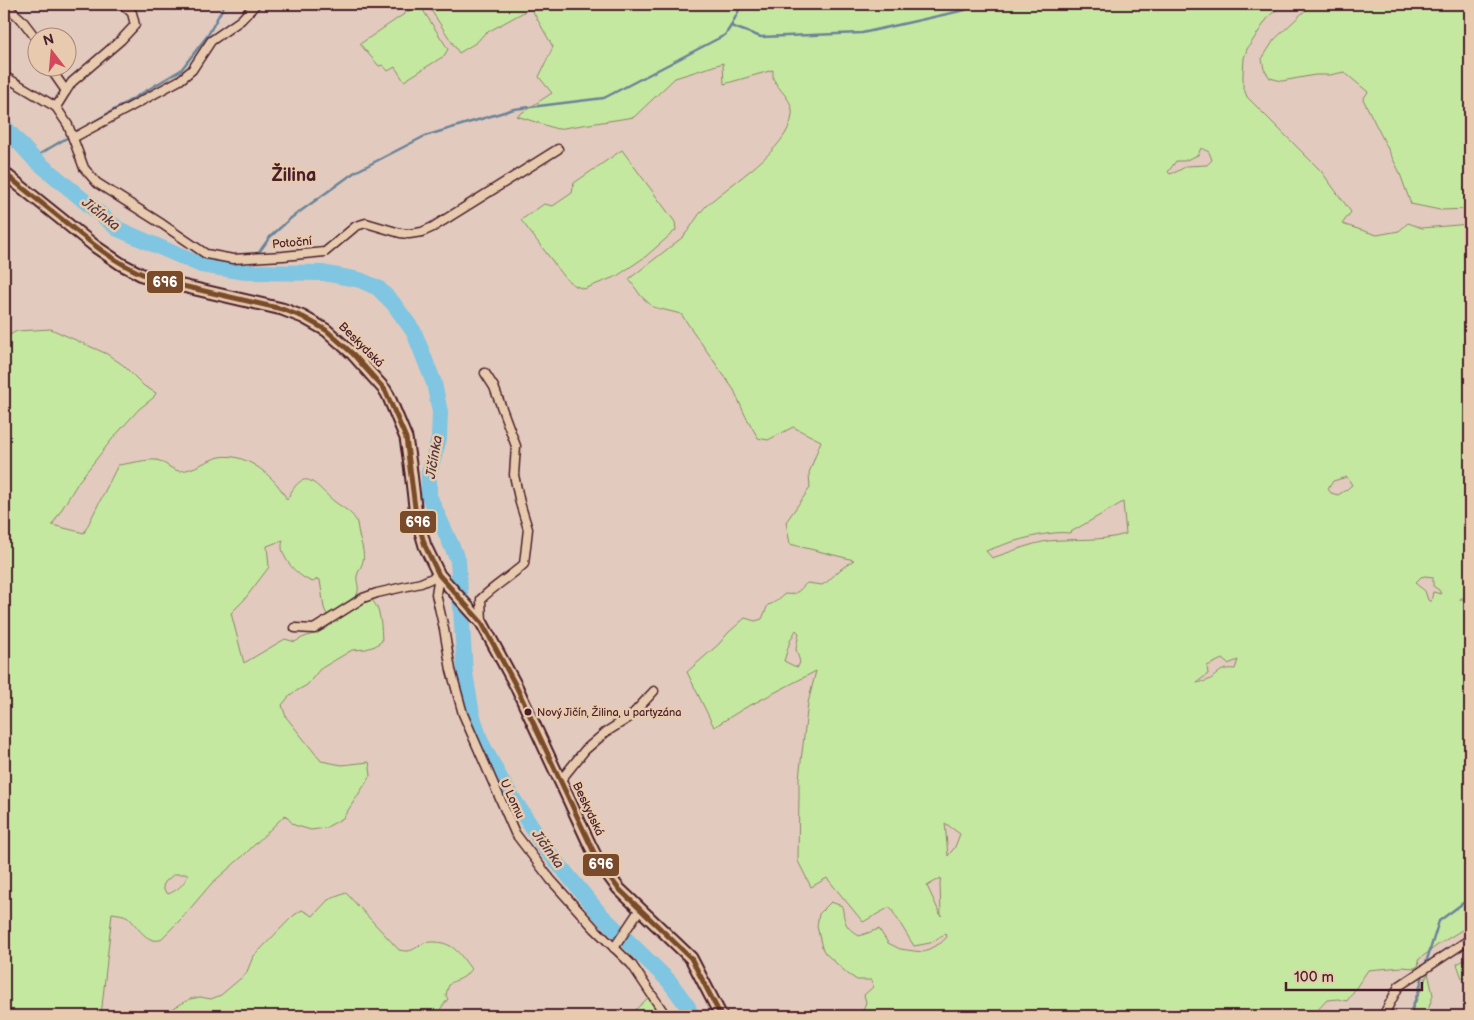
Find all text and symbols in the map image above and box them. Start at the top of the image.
north arrow [28,28,78,78]
text: N [41,30,56,50]
district label: Žilina [272,163,316,186]
water label: Jičínka [78,193,124,234]
street label: Potoční [271,234,313,252]
line badge: 696 [146,270,184,294]
text: 696 [152,274,178,291]
street label: Beskydská [335,319,387,371]
water label: Jičínka [422,434,446,481]
line badge: 696 [399,510,437,534]
text: 696 [405,514,431,531]
place label: Nový Jičín, Žilina, u partyzána [537,705,682,719]
marker: Nový Jičín, Žilina, u partyzána [523,707,533,717]
street label: U Lomu [496,777,528,821]
street label: Beskydská [569,780,607,839]
water label: Jičínka [528,826,568,872]
line badge: 696 [582,853,620,877]
text: 696 [588,856,614,873]
scale bar [1286,960,1423,992]
text: 100 m [1294,968,1334,987]

